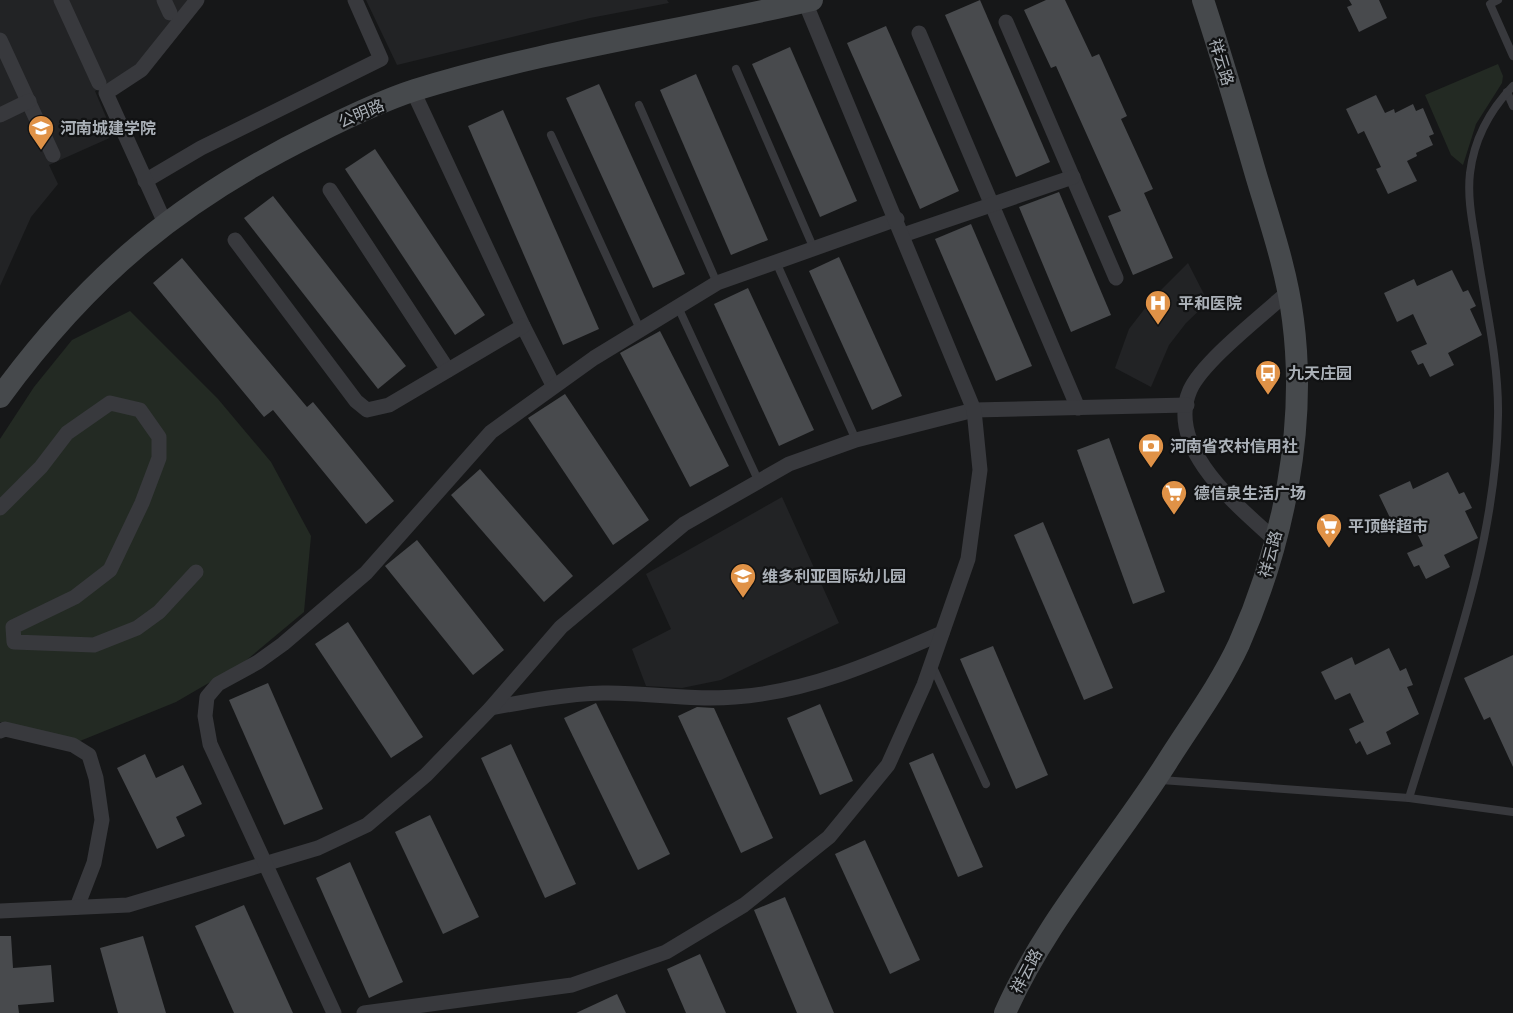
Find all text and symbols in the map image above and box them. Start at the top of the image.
street label: 祥云路 [1205,36,1238,88]
street label: 公明路 [335,95,387,132]
school or university icon: 河南城建学院 [26,113,56,151]
place label: 河南城建学院 [60,119,156,138]
hospital icon: 平和医院 [1143,288,1173,326]
place label: 平和医院 [1178,294,1242,313]
bus stop icon: 九天庄园 [1253,358,1283,396]
place label: 九天庄园 [1288,364,1352,383]
bank icon: 河南省农村信用社 [1136,431,1166,469]
place label: 河南省农村信用社 [1170,437,1298,456]
supermarket icon: 德信泉生活广场 [1159,478,1189,516]
place label: 德信泉生活广场 [1194,484,1306,503]
supermarket icon: 平顶鲜超市 [1314,511,1344,549]
place label: 平顶鲜超市 [1348,517,1428,536]
street label: 祥云路 [1255,528,1286,580]
school or university icon: 维多利亚国际幼儿园 [728,561,758,599]
place label: 维多利亚国际幼儿园 [762,567,906,586]
street label: 祥云路 [1007,946,1046,997]

